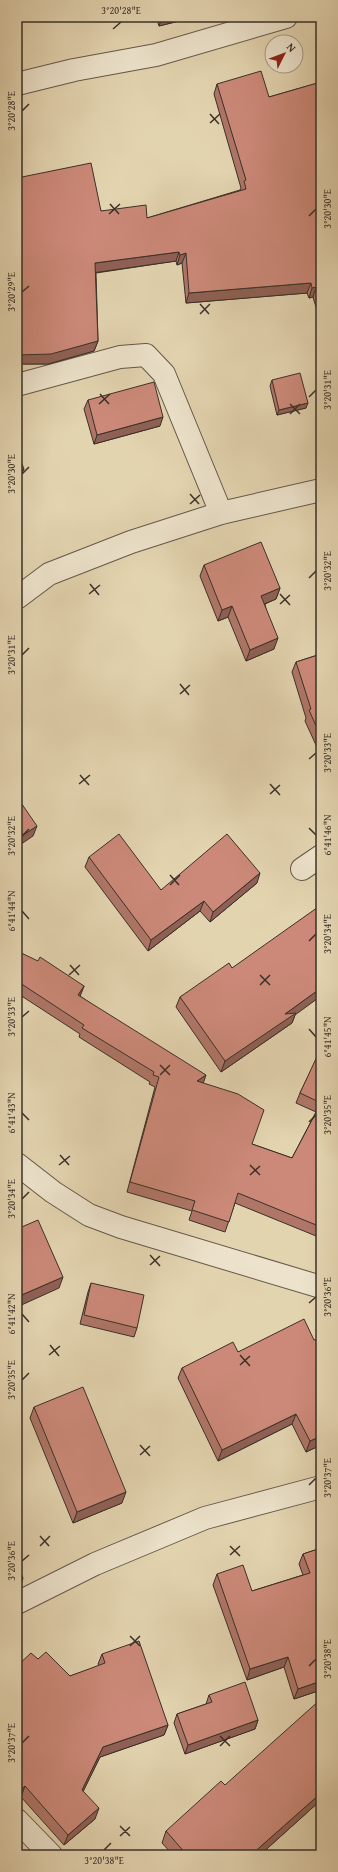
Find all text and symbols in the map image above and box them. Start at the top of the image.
text: 3°20'28"E [101,3,141,18]
north arrow [264,34,304,74]
text: N [283,39,300,56]
text: 3°20'28"E [4,91,19,131]
text: 3°20'30"E [320,189,335,229]
text: 3°20'29"E [4,272,19,312]
text: 3°20'31"E [320,370,335,410]
text: 3°20'30"E [4,454,19,494]
text: 3°20'32"E [320,551,335,591]
text: 3°20'31"E [4,635,19,675]
text: 3°20'33"E [320,733,335,773]
text: 6°41'46"N [320,814,335,856]
text: 3°20'32"E [4,816,19,856]
text: 6°41'44"N [4,890,19,932]
text: 3°20'34"E [320,914,335,954]
text: 3°20'33"E [4,997,19,1037]
text: 6°41'45"N [320,1016,335,1058]
text: 6°41'43"N [4,1092,19,1134]
text: 3°20'35"E [320,1095,335,1135]
text: 3°20'34"E [4,1179,19,1219]
text: 3°20'36"E [320,1277,335,1317]
text: 6°41'42"N [4,1293,19,1335]
text: 3°20'35"E [4,1360,19,1400]
text: 3°20'37"E [320,1458,335,1498]
text: 3°20'36"E [4,1541,19,1581]
text: 3°20'38"E [320,1639,335,1679]
text: 3°20'37"E [4,1723,19,1763]
text: 3°20'38"E [84,1853,124,1868]

